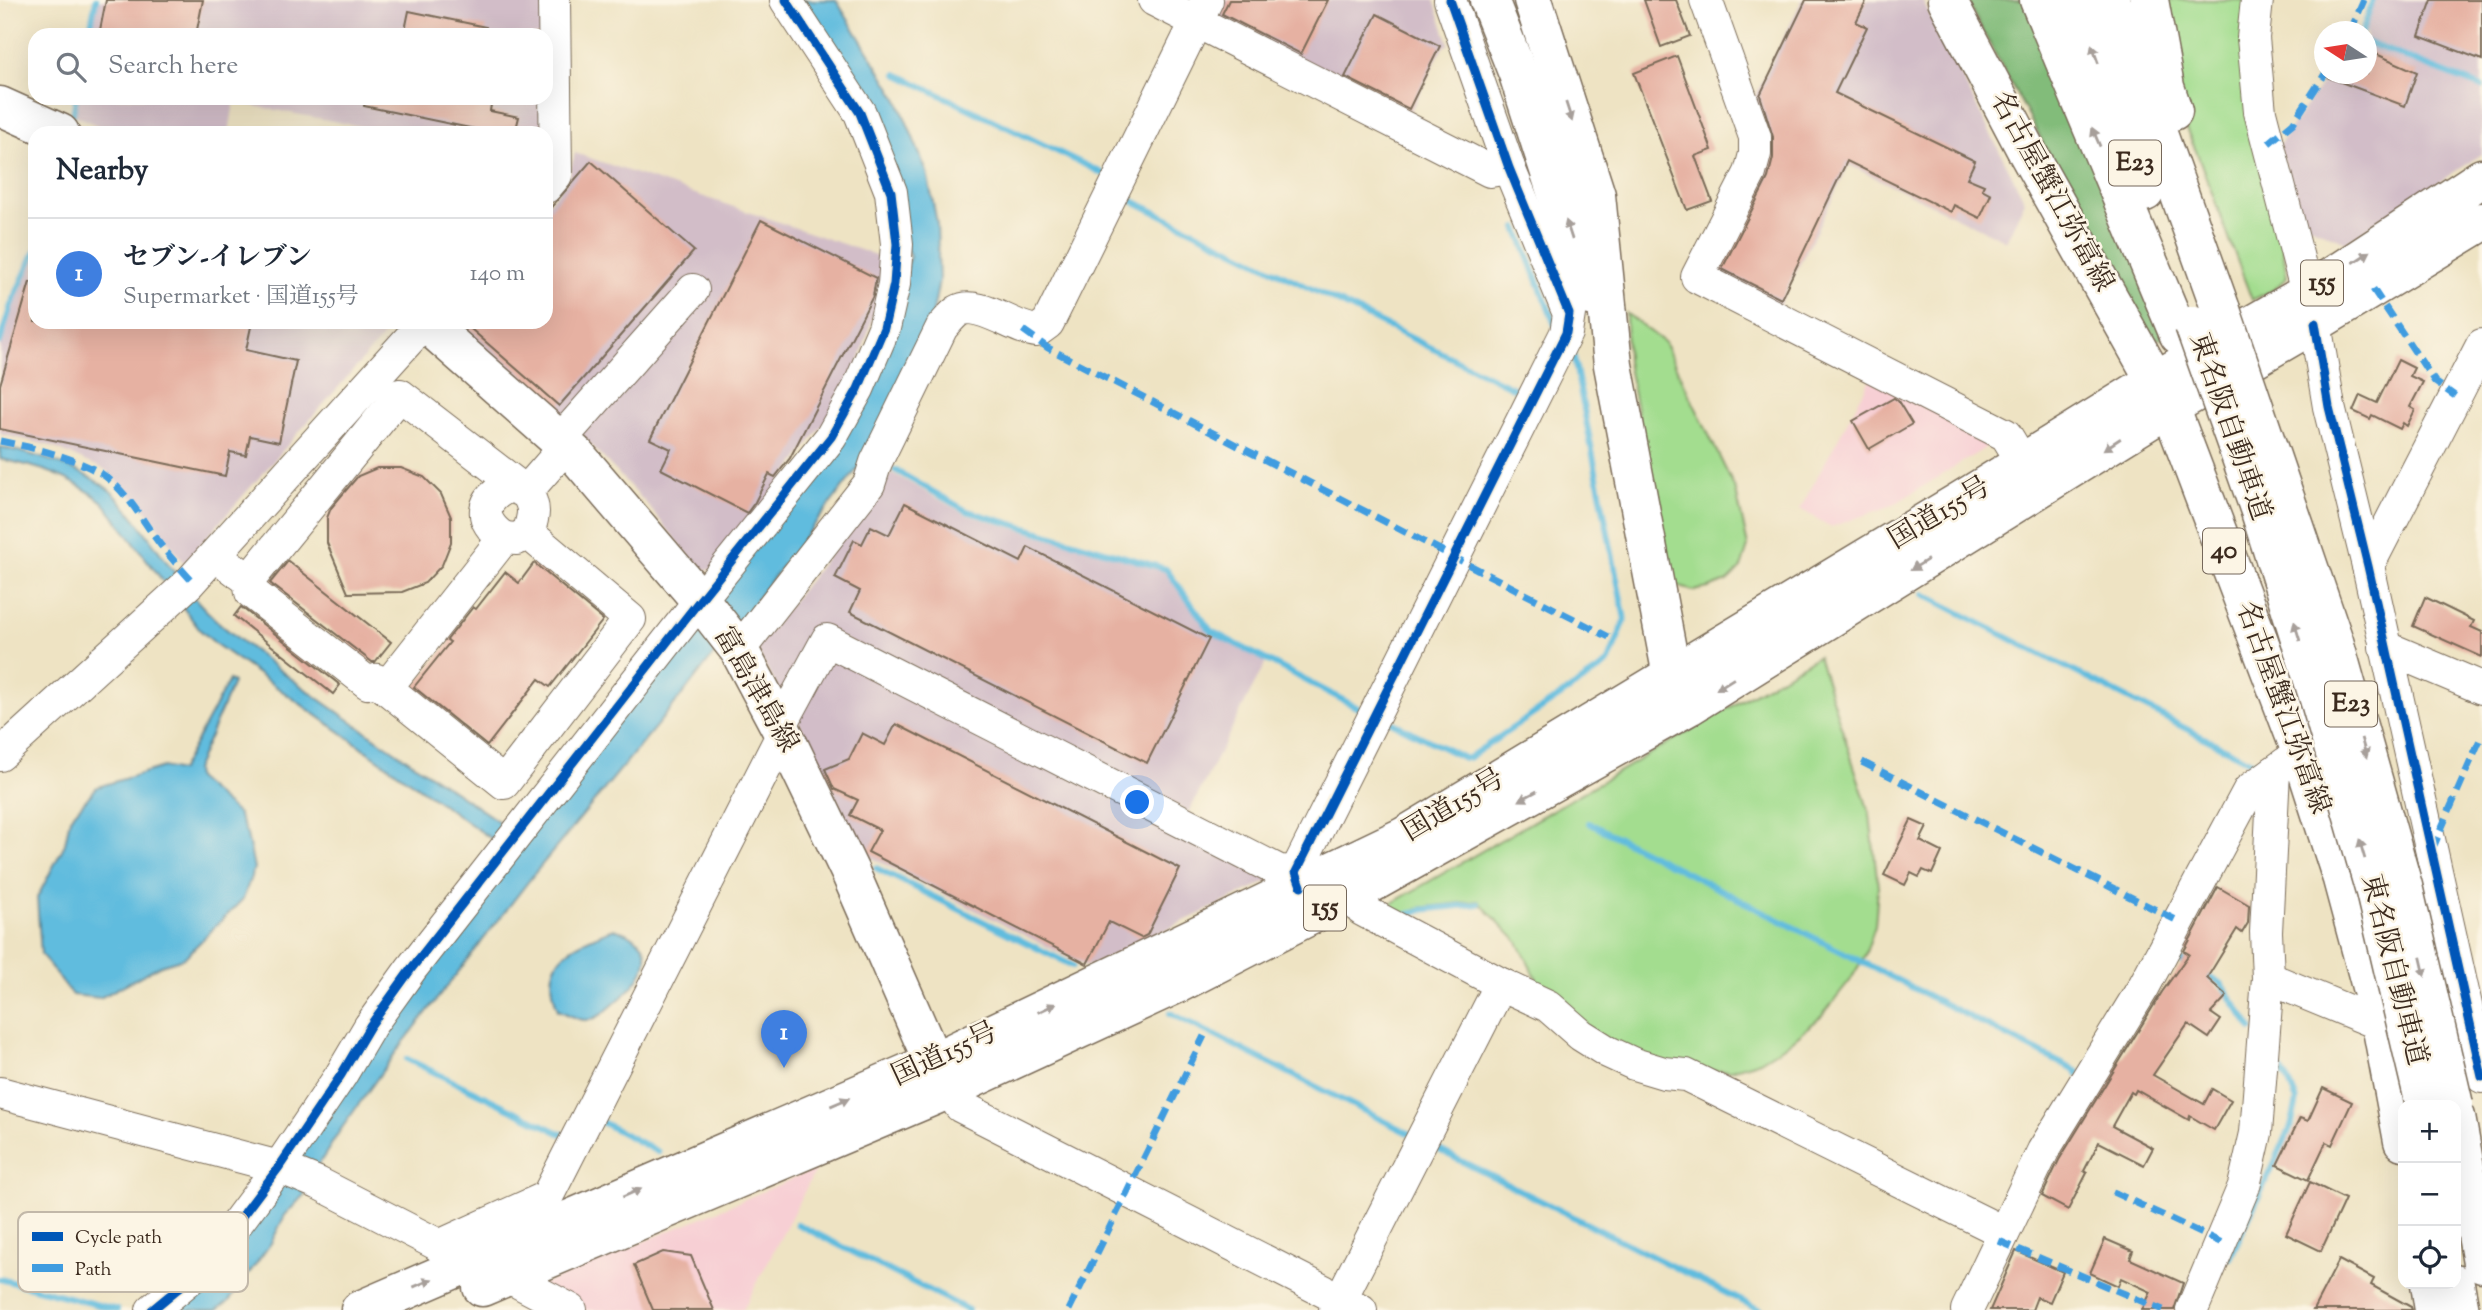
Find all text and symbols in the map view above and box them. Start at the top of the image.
north arrow [2314,21,2377,84]
search box [28,28,553,105]
one-way arrow [2089,43,2100,64]
icon: search [52,48,90,86]
text: Search here [108,48,238,85]
street label: 名古屋蟹江弥富線 [1979,84,2123,300]
one-way arrow [1564,101,1575,122]
one-way arrow [2090,126,2101,147]
road number: E23 [2109,140,2161,186]
text: Nearby [56,150,148,193]
one-way arrow [1563,219,1573,240]
text: セブン-イレブン [123,240,312,277]
one-way arrow [2352,250,2371,263]
text: 1 [75,258,83,291]
text: 140 m [470,258,525,291]
road number: 155 [2301,260,2343,306]
text: Supermarket · 国道155号 [123,281,359,314]
street label: 東名阪自動車道 [2178,328,2280,526]
one-way arrow [2103,438,2122,451]
street label: 国道155号 [1881,468,1999,560]
road number: 40 [2203,528,2245,573]
one-way arrow [1910,558,1929,571]
street label: 名古屋蟹江弥富線 [2225,596,2339,820]
street label: 富島津島線 [703,619,807,761]
one-way arrow [2292,620,2302,641]
one-way arrow [1716,677,1735,690]
road number: E23 [2325,682,2377,726]
one-way arrow [2359,737,2369,758]
street label: 国道155号 [1395,760,1513,852]
your location [1120,785,1154,819]
one-way arrow [1518,790,1537,802]
one-way arrow [2357,838,2367,859]
street label: 東名阪自動車道 [2350,870,2436,1070]
road number: 155 [1304,886,1346,931]
one-way arrow [2417,956,2428,978]
one-way arrow [1037,1002,1057,1013]
pin: 1 [761,1010,807,1068]
street label: 国道155号 [885,1013,1005,1097]
one-way arrow [830,1097,851,1108]
map controls [2398,1100,2461,1289]
button: + [2398,1100,2461,1163]
button: − [2398,1163,2461,1226]
one-way arrow [622,1187,642,1199]
legend [18,1212,248,1292]
text: Cycle path [75,1225,162,1252]
button: locate [2398,1226,2461,1289]
text: Path [75,1257,112,1284]
one-way arrow [413,1277,433,1289]

